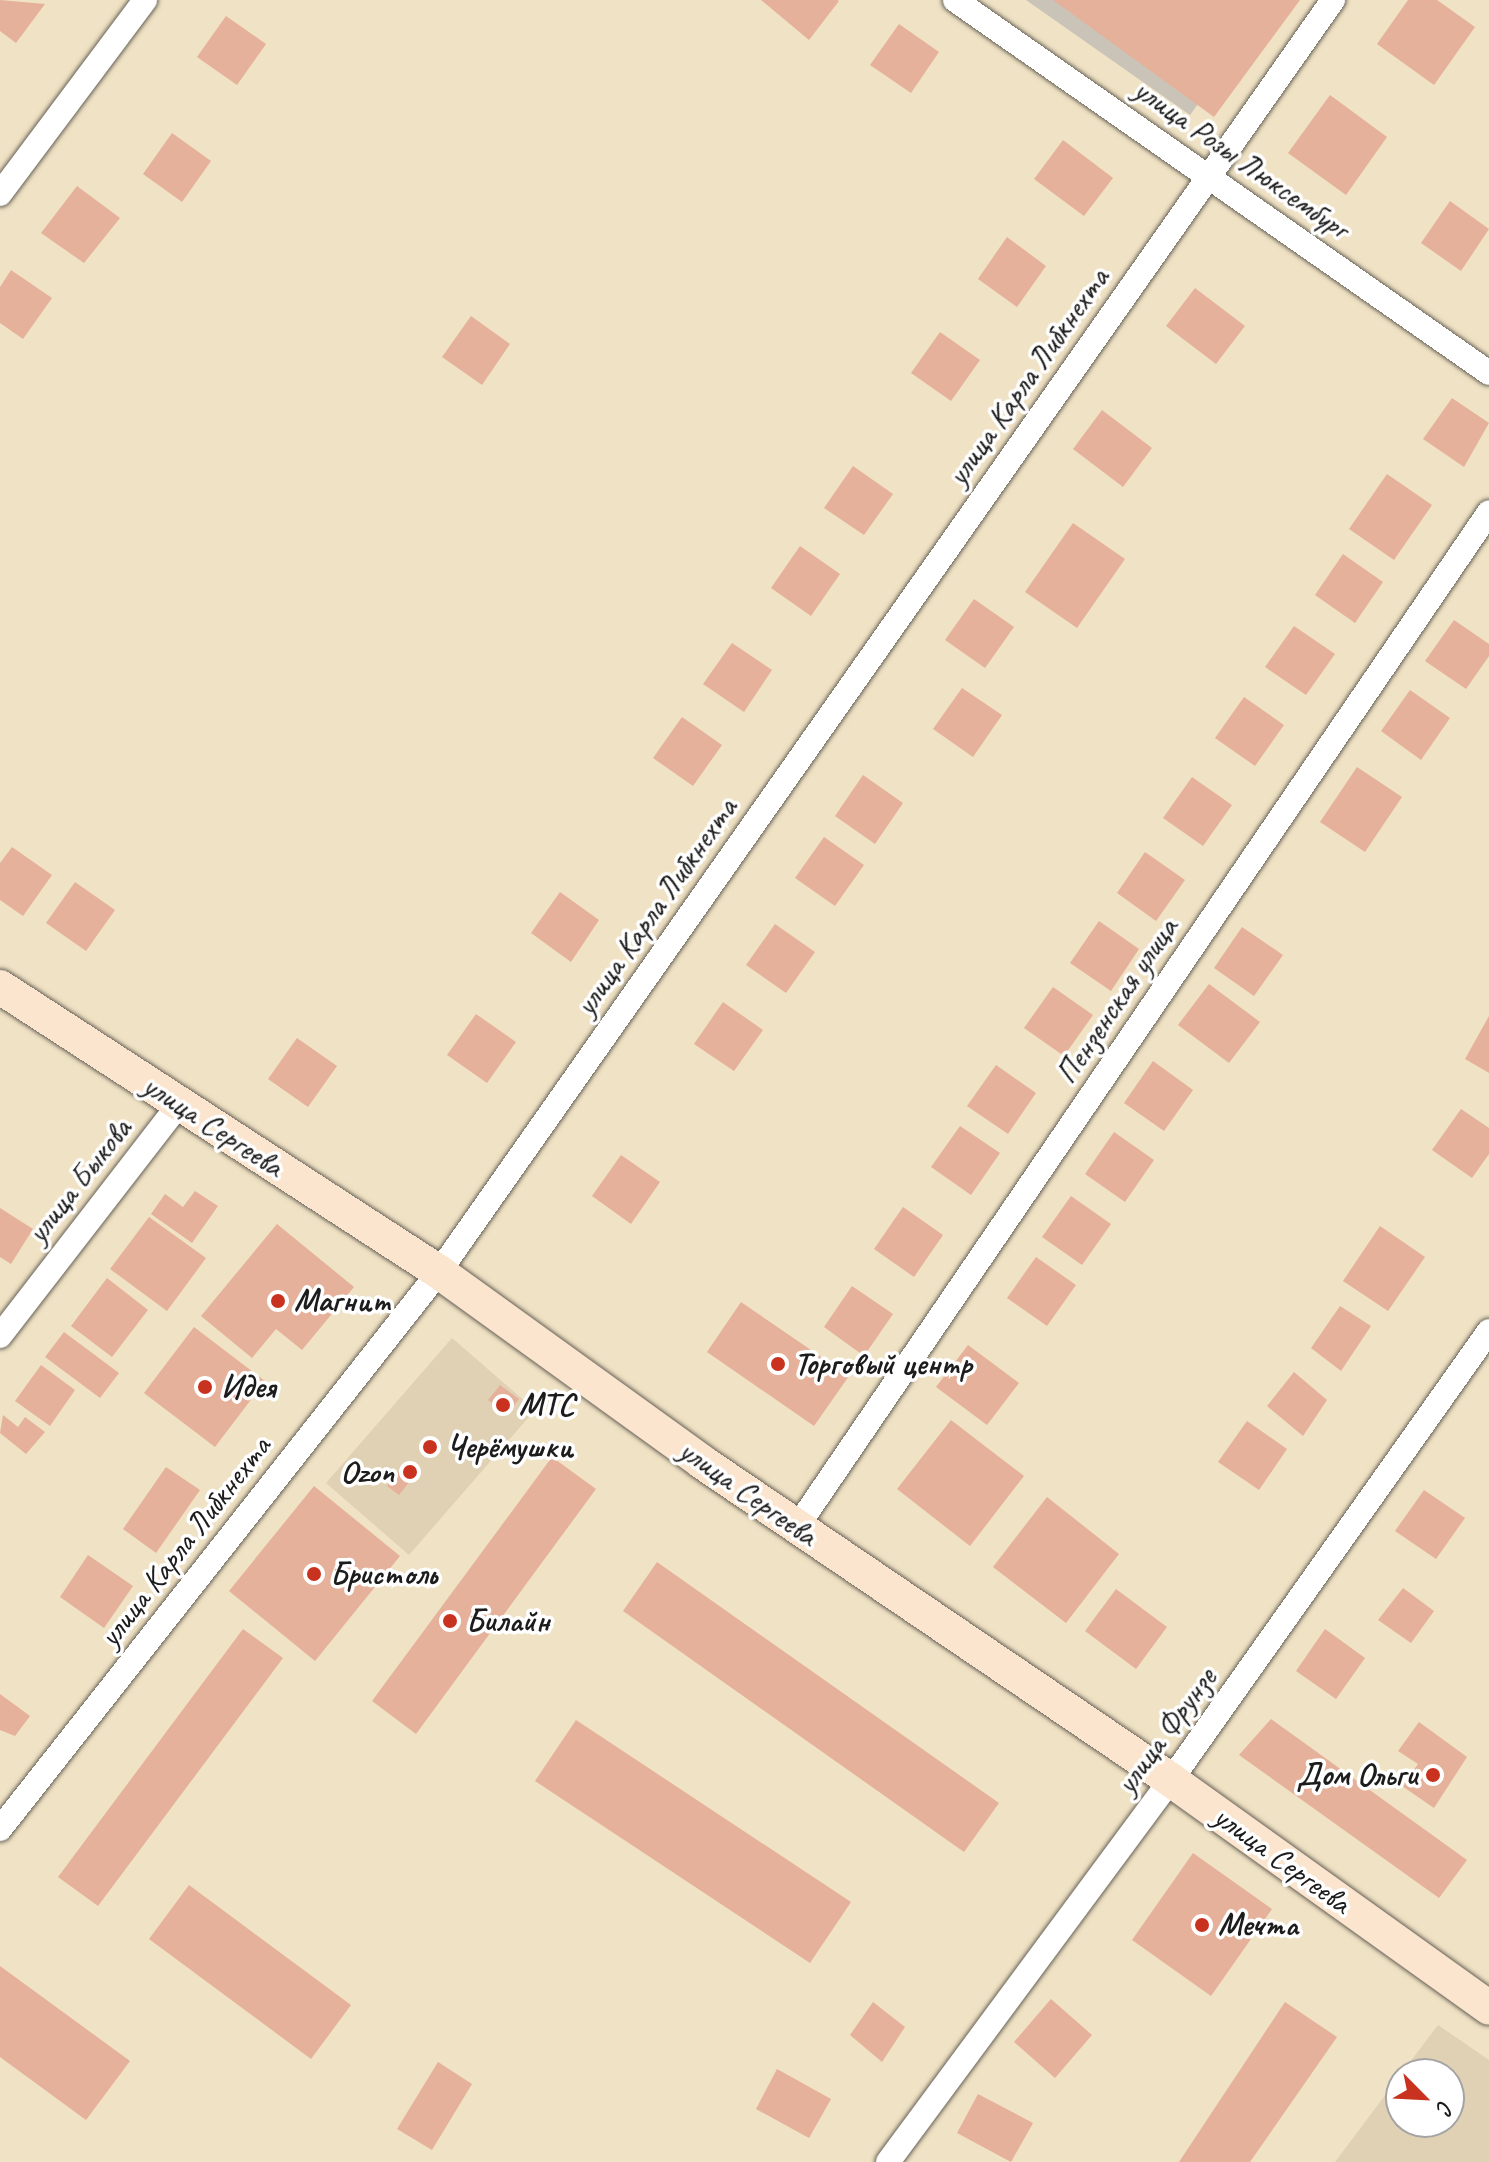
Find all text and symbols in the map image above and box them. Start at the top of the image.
street label: улица Розы Люксембург [1126,70,1356,248]
street label: улица Карла Либкнехта [938,260,1118,494]
street label: улица Карла Либкнехта [566,790,746,1024]
street label: Пензенская улица [1047,910,1187,1092]
street label: улица Сергеева [135,1066,291,1186]
street label: улица Быкова [18,1111,140,1251]
place label: Магнит [294,1282,391,1320]
marker: Магнит [269,1292,287,1310]
place label: Торговый центр [794,1345,972,1383]
marker: Торговый центр [769,1355,787,1373]
place label: Идея [221,1368,276,1406]
marker: Идея [196,1378,214,1396]
place label: МТС [519,1386,574,1424]
marker: МТС [494,1396,512,1414]
street label: улица Карла Либкнехта [90,1428,280,1656]
place label: Черёмушки [446,1428,573,1466]
street label: улица Сергеева [671,1431,825,1555]
marker: Черёмушки [421,1438,439,1456]
place label: Ozon [341,1453,394,1491]
marker: Ozon [401,1463,419,1481]
place label: Бристоль [330,1555,437,1593]
marker: Бристоль [305,1565,323,1583]
place label: Билайн [466,1602,550,1640]
marker: Билайн [441,1612,459,1630]
street label: улица Фрунзе [1108,1661,1224,1801]
place label: Дом Ольги [1297,1756,1417,1794]
marker: Дом Ольги [1424,1766,1442,1784]
street label: улица Сергеева [1206,1797,1358,1923]
place label: Мечта [1218,1906,1298,1944]
marker: Мечта [1193,1916,1211,1934]
north arrow [1385,2058,1465,2138]
text: С [1430,2096,1460,2118]

